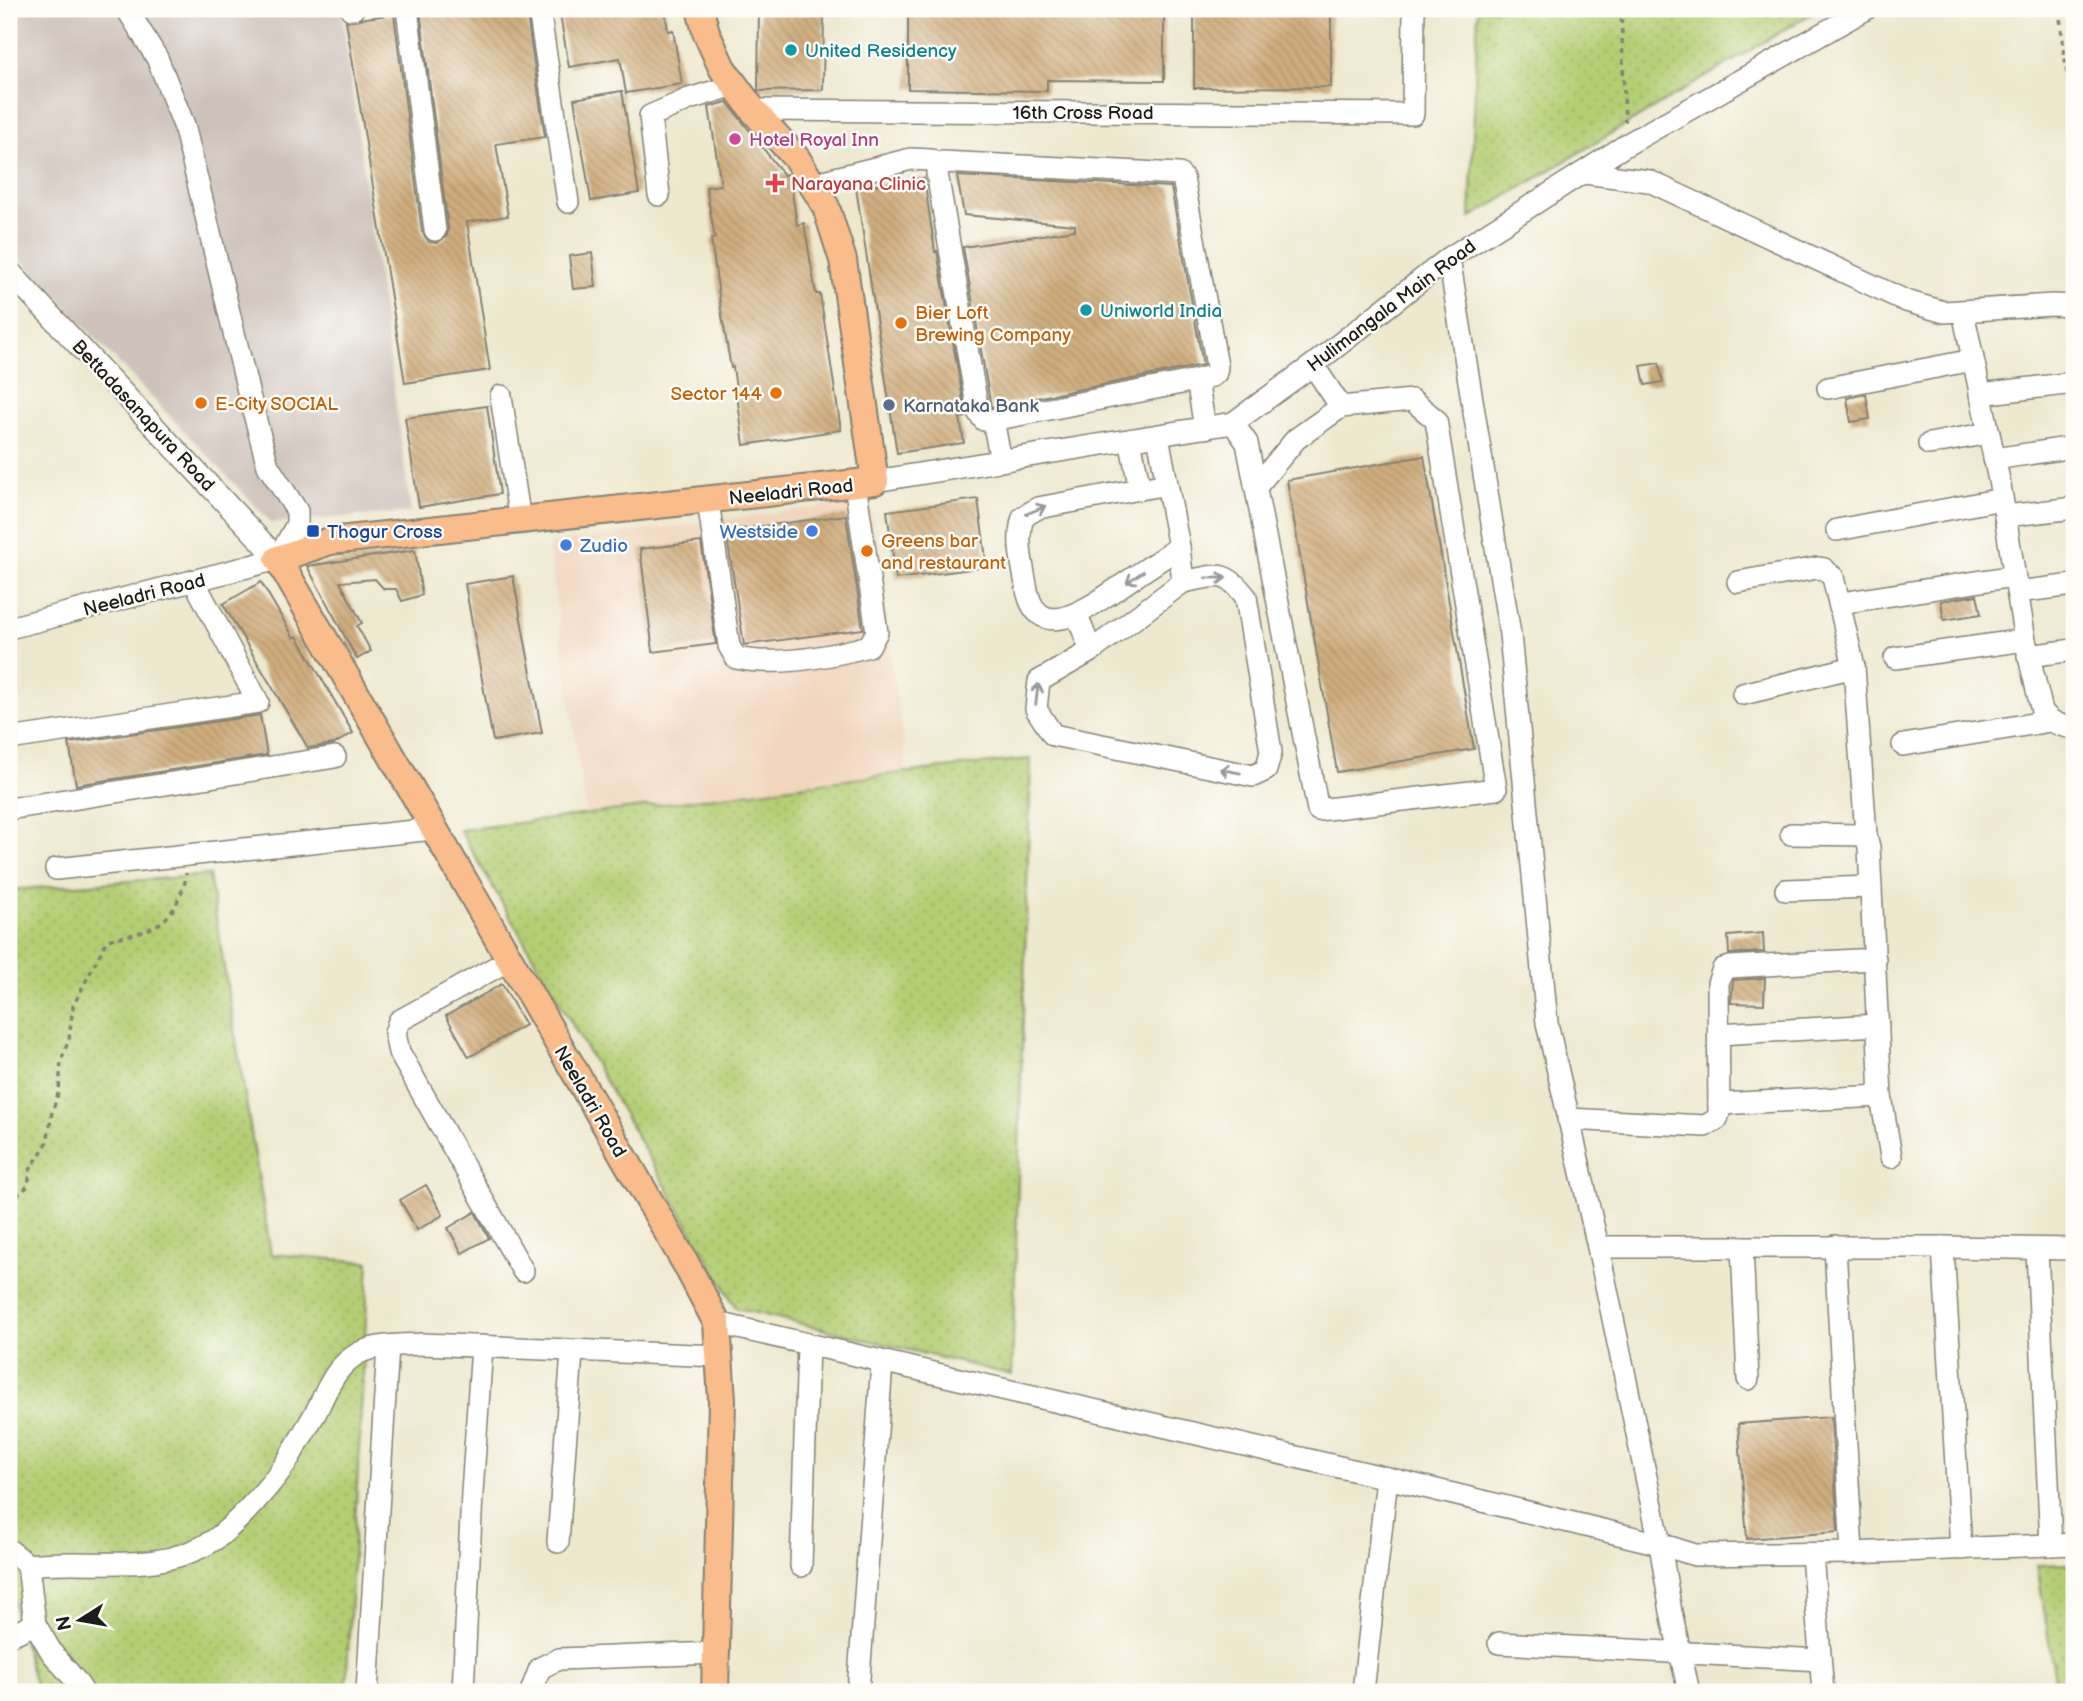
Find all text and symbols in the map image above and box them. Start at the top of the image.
place label: United Residency [805,40,957,63]
marker: United Residency [783,42,799,58]
street label: 16th Cross Road [1012,102,1154,125]
place label: Hotel Royal Inn [749,129,879,152]
marker: Hotel Royal Inn [727,131,743,147]
marker: Narayana Clinic [765,173,785,193]
place label: Narayana Clinic [791,173,926,196]
street label: Hulimangala Main Road [1303,235,1481,377]
place label: Uniworld India [1100,300,1222,323]
place label: Bier Loft Brewing Company [915,302,1071,347]
marker: Uniworld India [1078,302,1094,318]
marker: Bier Loft Brewing Company [893,315,909,331]
street label: Bettadasanapura Road [67,335,219,497]
place label: Sector 144 [671,383,762,406]
marker: Sector 144 [768,385,784,401]
place label: E-City SOCIAL [215,393,338,416]
marker: E-City SOCIAL [193,395,209,411]
place label: Karnataka Bank [903,395,1040,418]
marker: Karnataka Bank [881,397,897,413]
street label: Neeladri Road [728,475,854,510]
one-way arrow [1025,503,1047,516]
place label: Thogur Cross [327,521,442,544]
place label: Westside [719,521,798,544]
marker: Thogur Cross [305,523,321,539]
marker: Westside [804,523,820,539]
place label: Greens bar and restaurant [881,530,1006,575]
place label: Zudio [579,535,628,558]
marker: Zudio [558,537,574,553]
marker: Greens bar and restaurant [859,543,875,559]
street label: Neeladri Road [81,569,208,622]
one-way arrow [1126,570,1146,584]
one-way arrow [1204,572,1227,585]
one-way arrow [1031,683,1044,706]
one-way arrow [1219,764,1242,778]
street label: Neeladri Road [549,1042,631,1162]
north arrow [46,1586,116,1656]
text: N [52,1614,77,1632]

